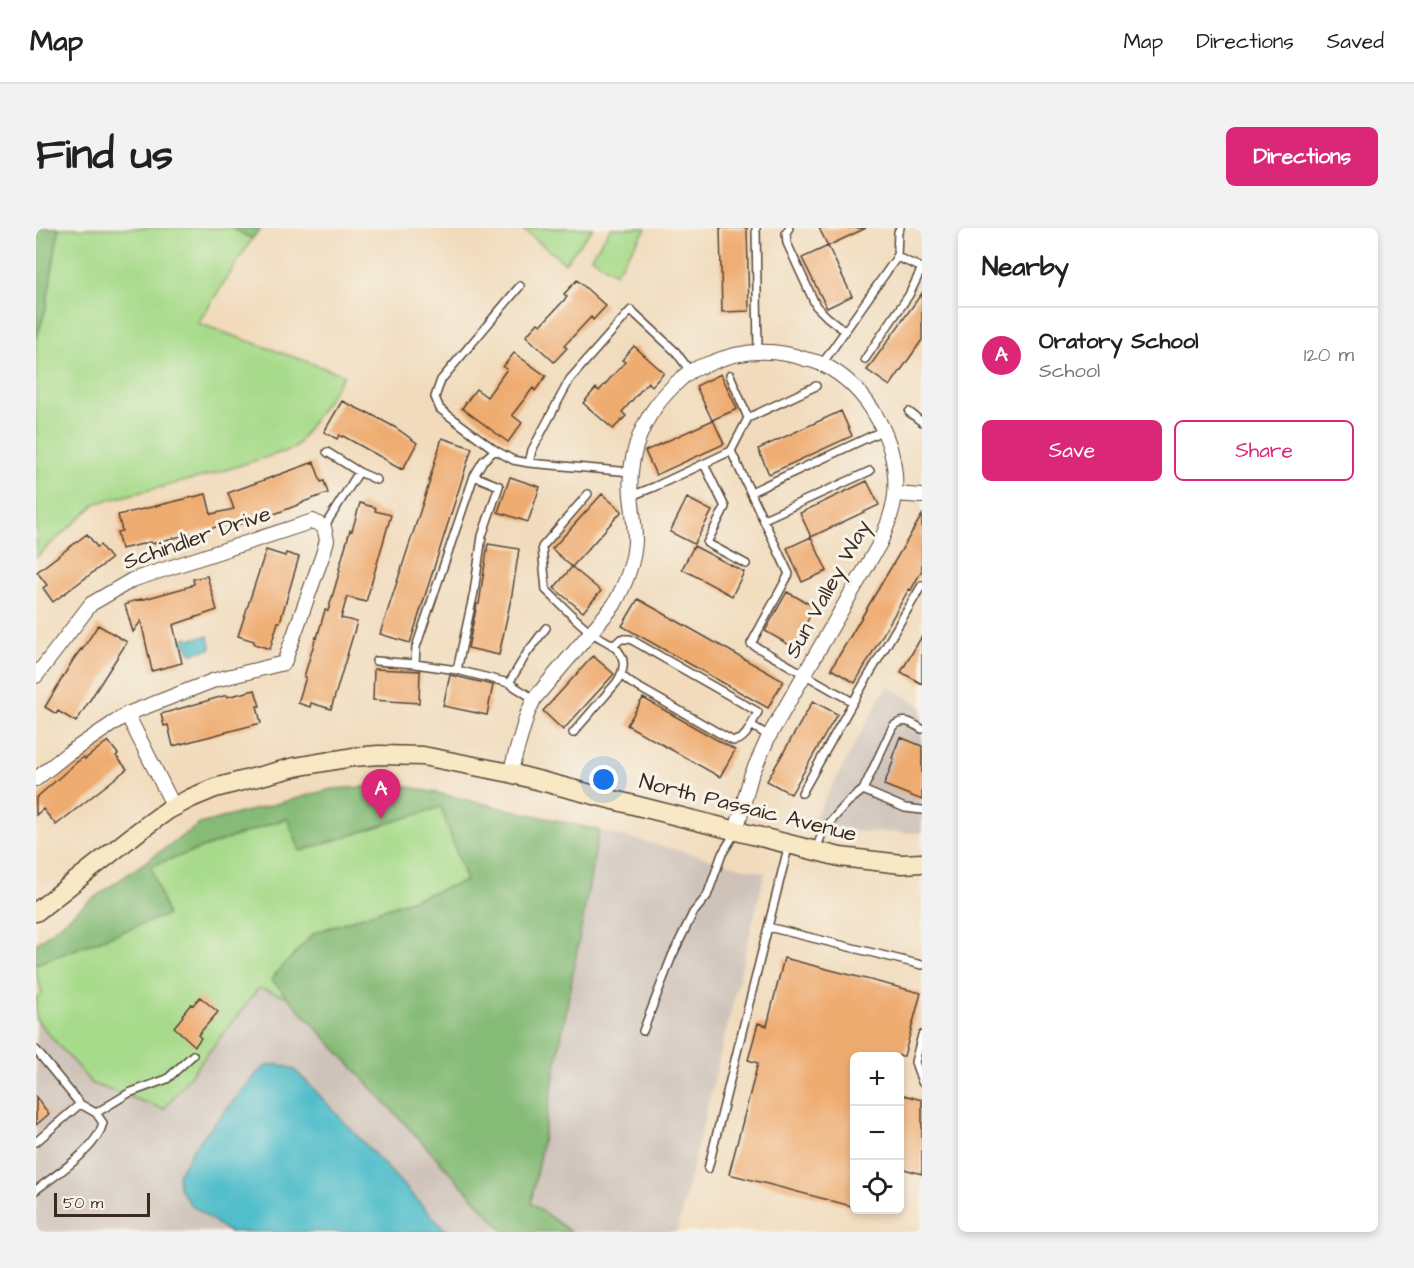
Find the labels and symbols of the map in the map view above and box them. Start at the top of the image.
street label: Schindler Drive [119,498,275,578]
street label: Sun Valley Way [777,514,880,664]
your location [589,765,618,794]
street label: North Passaic Avenue [636,766,860,850]
pin: A [362,770,400,819]
scale bar [54,1190,150,1218]

